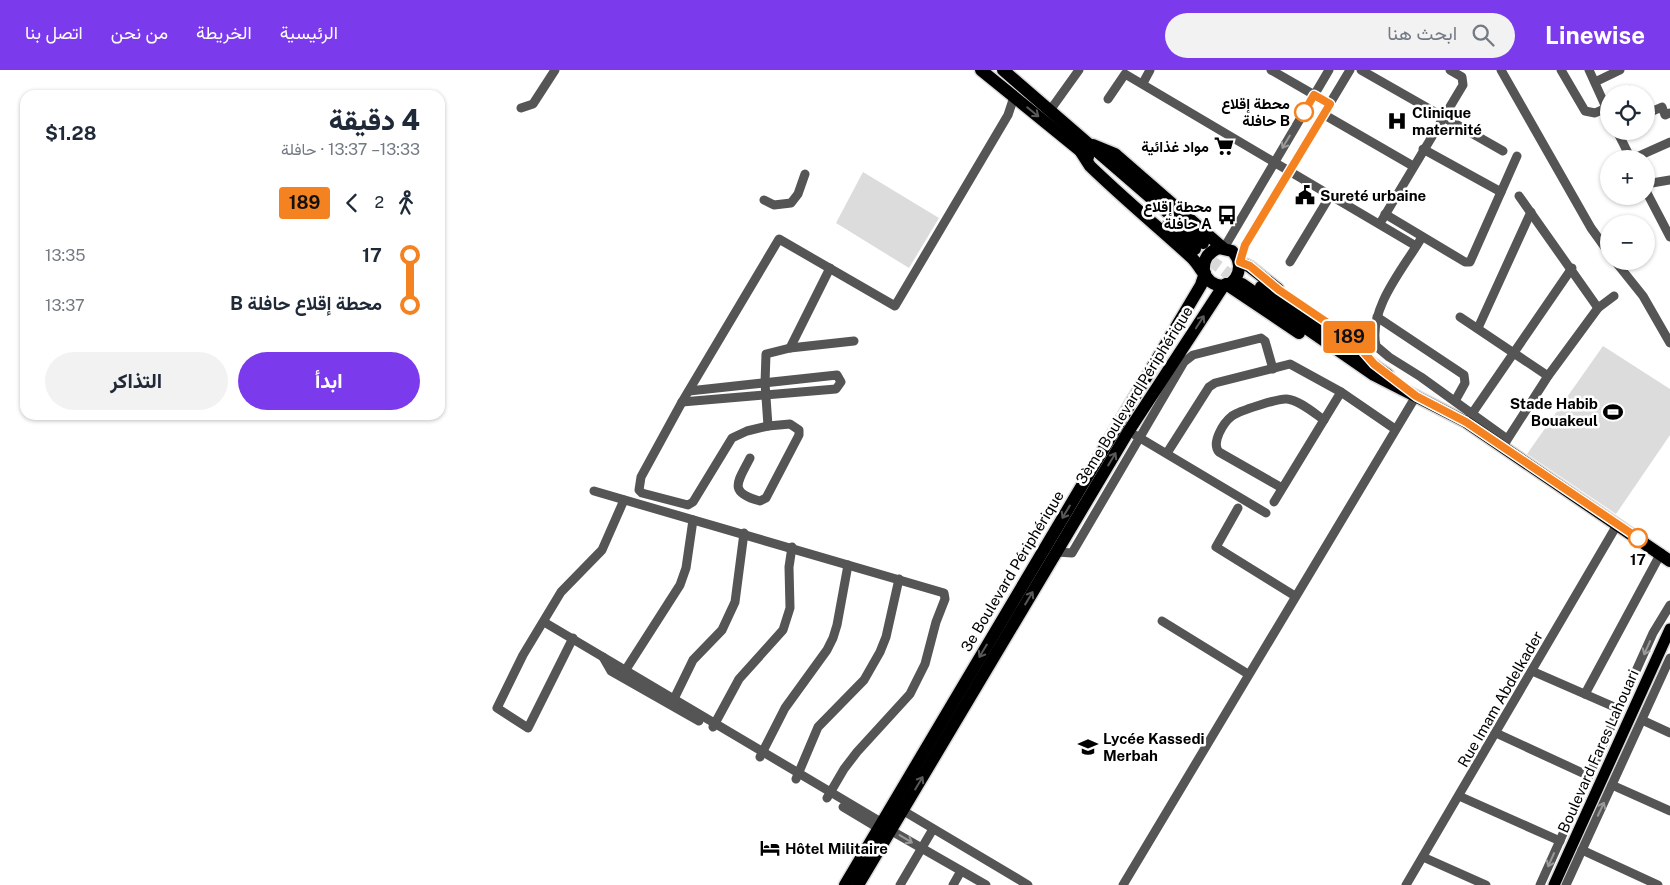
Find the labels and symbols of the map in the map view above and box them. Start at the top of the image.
place label: محطة إقلاع حافلة B [1221,95,1290,129]
marker: محطة إقلاع حافلة B [1294,102,1314,122]
place label: Clinique maternité [1412,104,1482,138]
one-way arrow [1026,106,1039,117]
hospital icon: Clinique maternité [1386,110,1408,132]
one-way arrow [1280,134,1290,148]
supermarket icon: مواد غذائية [1213,135,1235,157]
place label: مواد غذائية [1141,138,1209,156]
public building icon: Sureté urbaine [1294,184,1316,206]
place label: Sureté urbaine [1320,187,1426,204]
place label: محطة إقلاع حافلة A [1143,198,1212,232]
bus stop icon: محطة إقلاع حافلة A [1216,204,1238,226]
street label: 3ème Boulevard Périphérique [1072,303,1196,487]
one-way arrow [1195,315,1205,329]
line badge: 189 [1320,321,1378,353]
place label: Stade Habib Bouakeul [1510,395,1598,429]
sports icon: Stade Habib Bouakeul [1602,401,1624,423]
one-way arrow [1108,452,1118,466]
street label: 3e Boulevard Périphérique [957,487,1067,655]
one-way arrow [1061,504,1071,518]
marker: 17 [1628,528,1648,548]
place label: 17 [1630,551,1646,568]
one-way arrow [1025,592,1035,606]
street label: Rue Imam Abdelkader [1454,628,1546,770]
one-way arrow [1641,640,1651,655]
one-way arrow [978,644,988,658]
street label: Boulevard Fares Lahouari [1554,667,1642,835]
place label: Lycée Kassedi Merbah [1103,730,1205,764]
school or university icon: Lycée Kassedi Merbah [1077,736,1099,758]
one-way arrow [914,776,924,790]
one-way arrow [1597,802,1606,817]
one-way arrow [899,835,913,845]
hotel icon: Hôtel Militaire [759,837,781,859]
place label: Hôtel Militaire [785,840,888,857]
one-way arrow [1546,852,1555,867]

